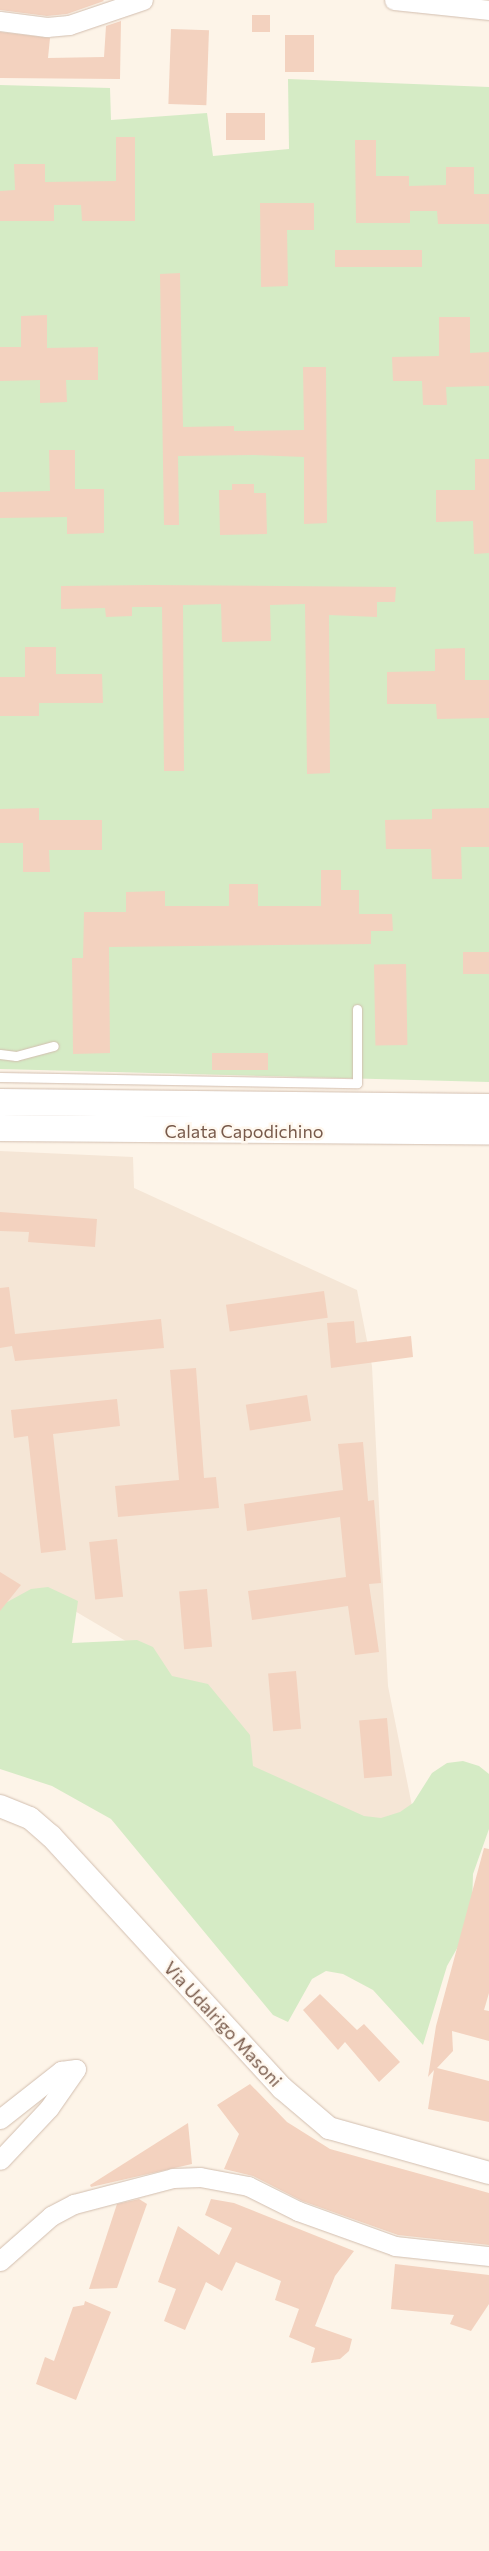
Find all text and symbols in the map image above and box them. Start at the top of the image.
street label: Calata Capodichino [164,1120,324,1142]
street label: Via Udalrigo Masoni [159,1957,287,2091]

